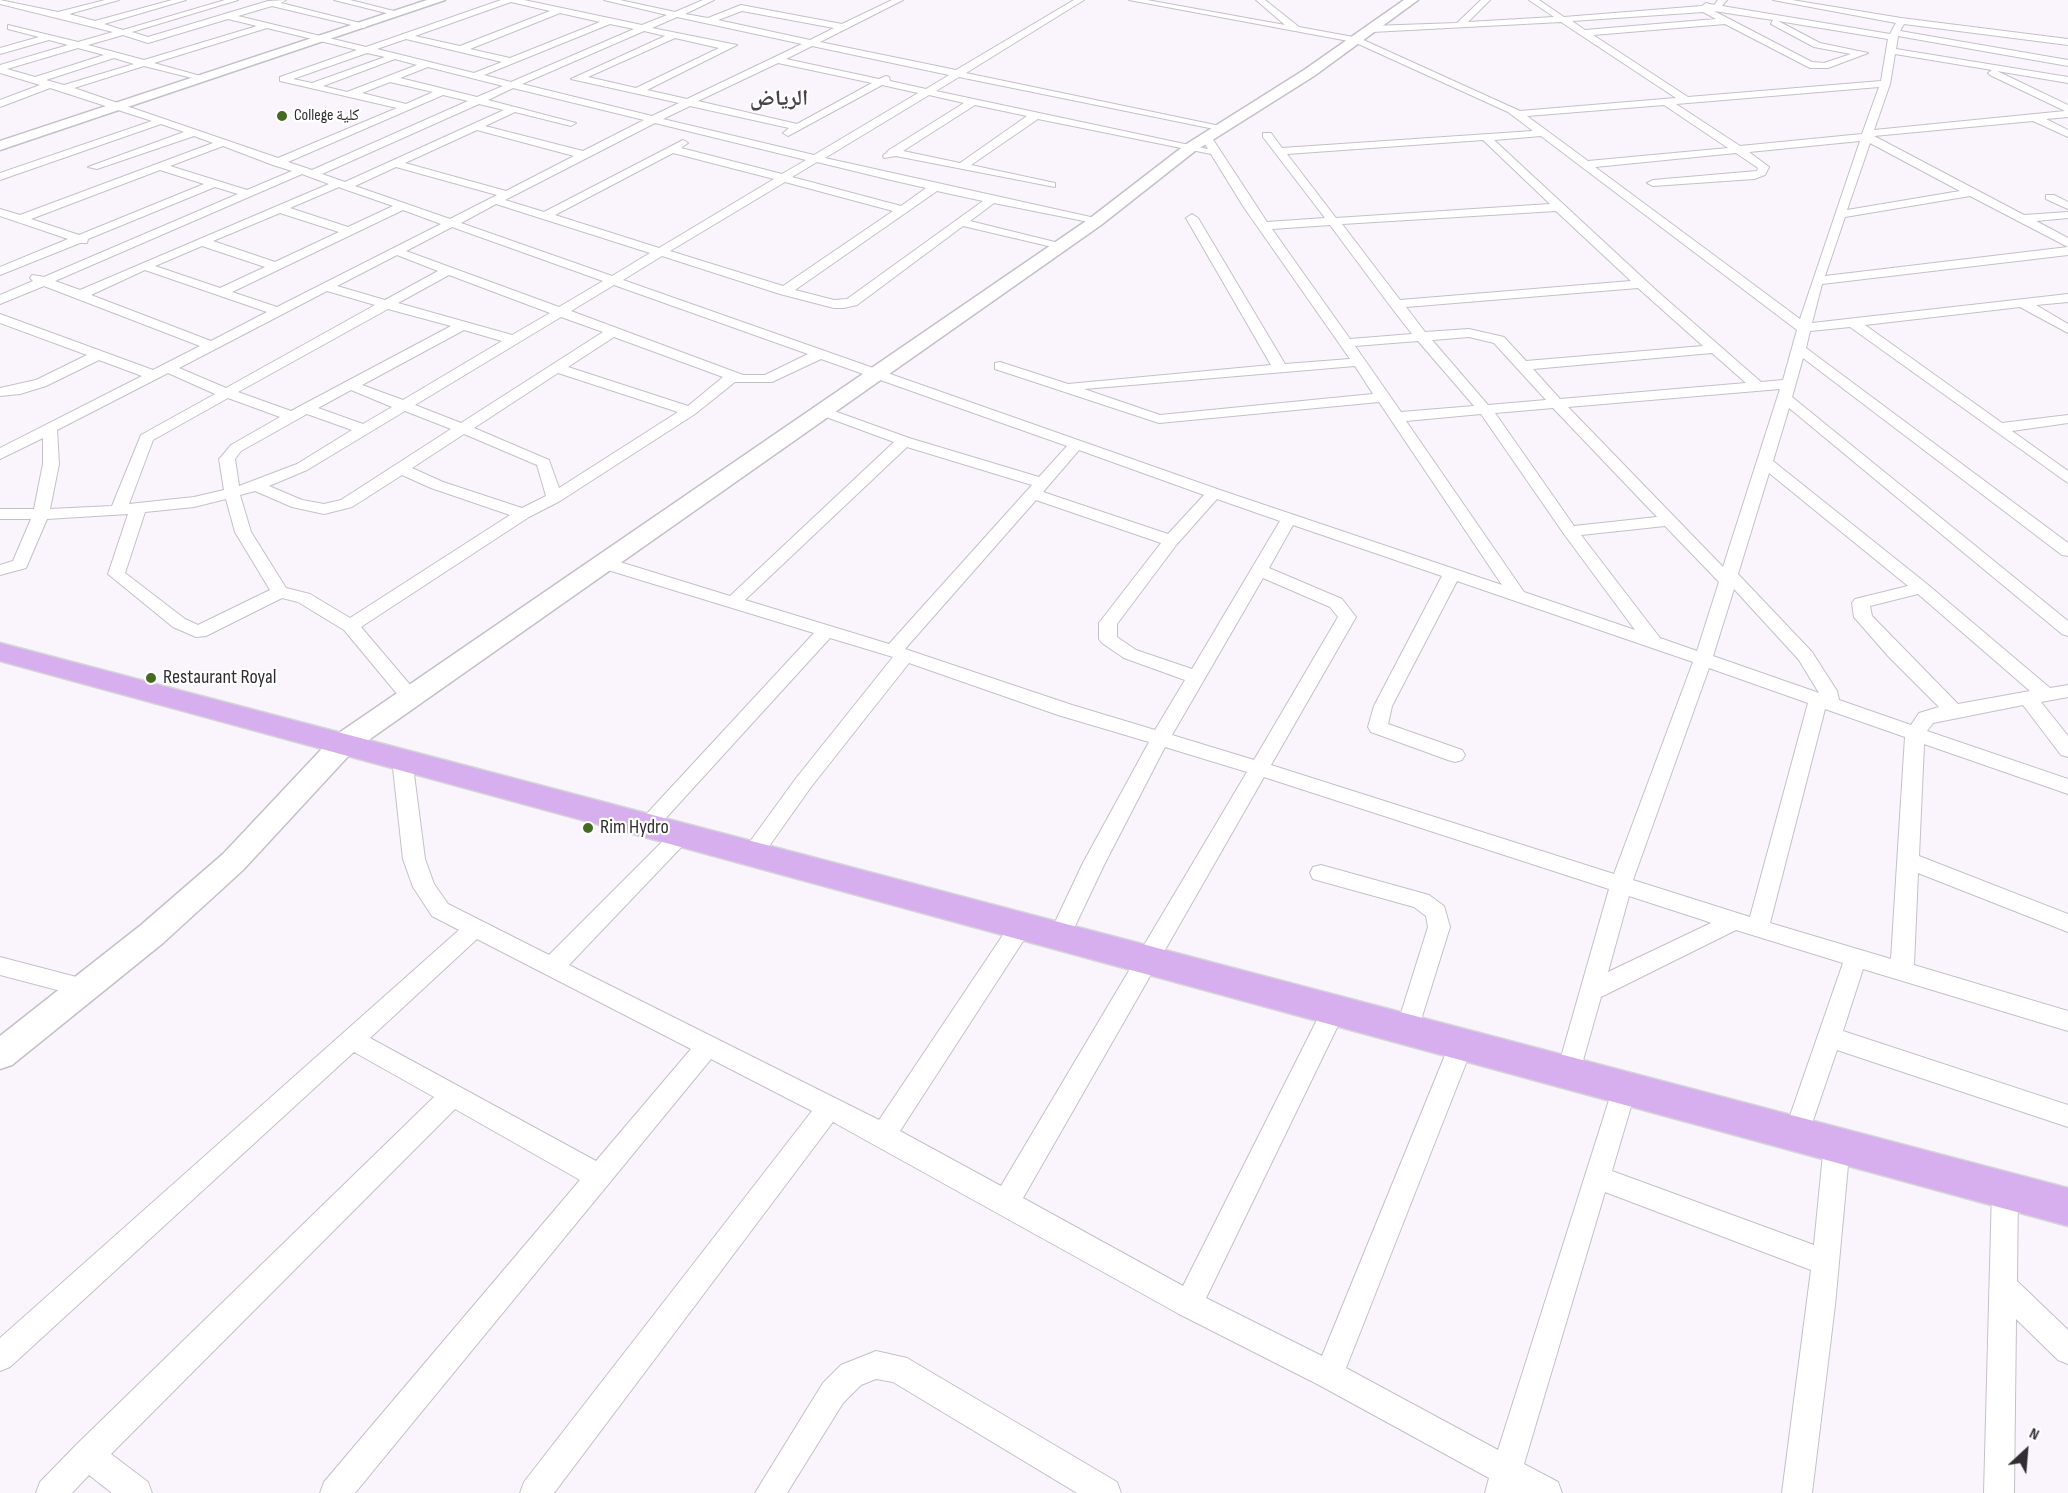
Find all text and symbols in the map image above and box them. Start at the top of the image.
district label: الرياض [750,86,808,112]
place label: College كلية [294,106,359,126]
marker: College كلية [275,109,289,123]
place label: Restaurant Royal [163,666,276,690]
marker: Restaurant Royal [144,671,158,685]
place label: Rim Hydro [600,816,669,840]
marker: Rim Hydro [581,821,595,835]
north arrow [1996,1421,2056,1481]
text: N [2026,1424,2042,1445]

